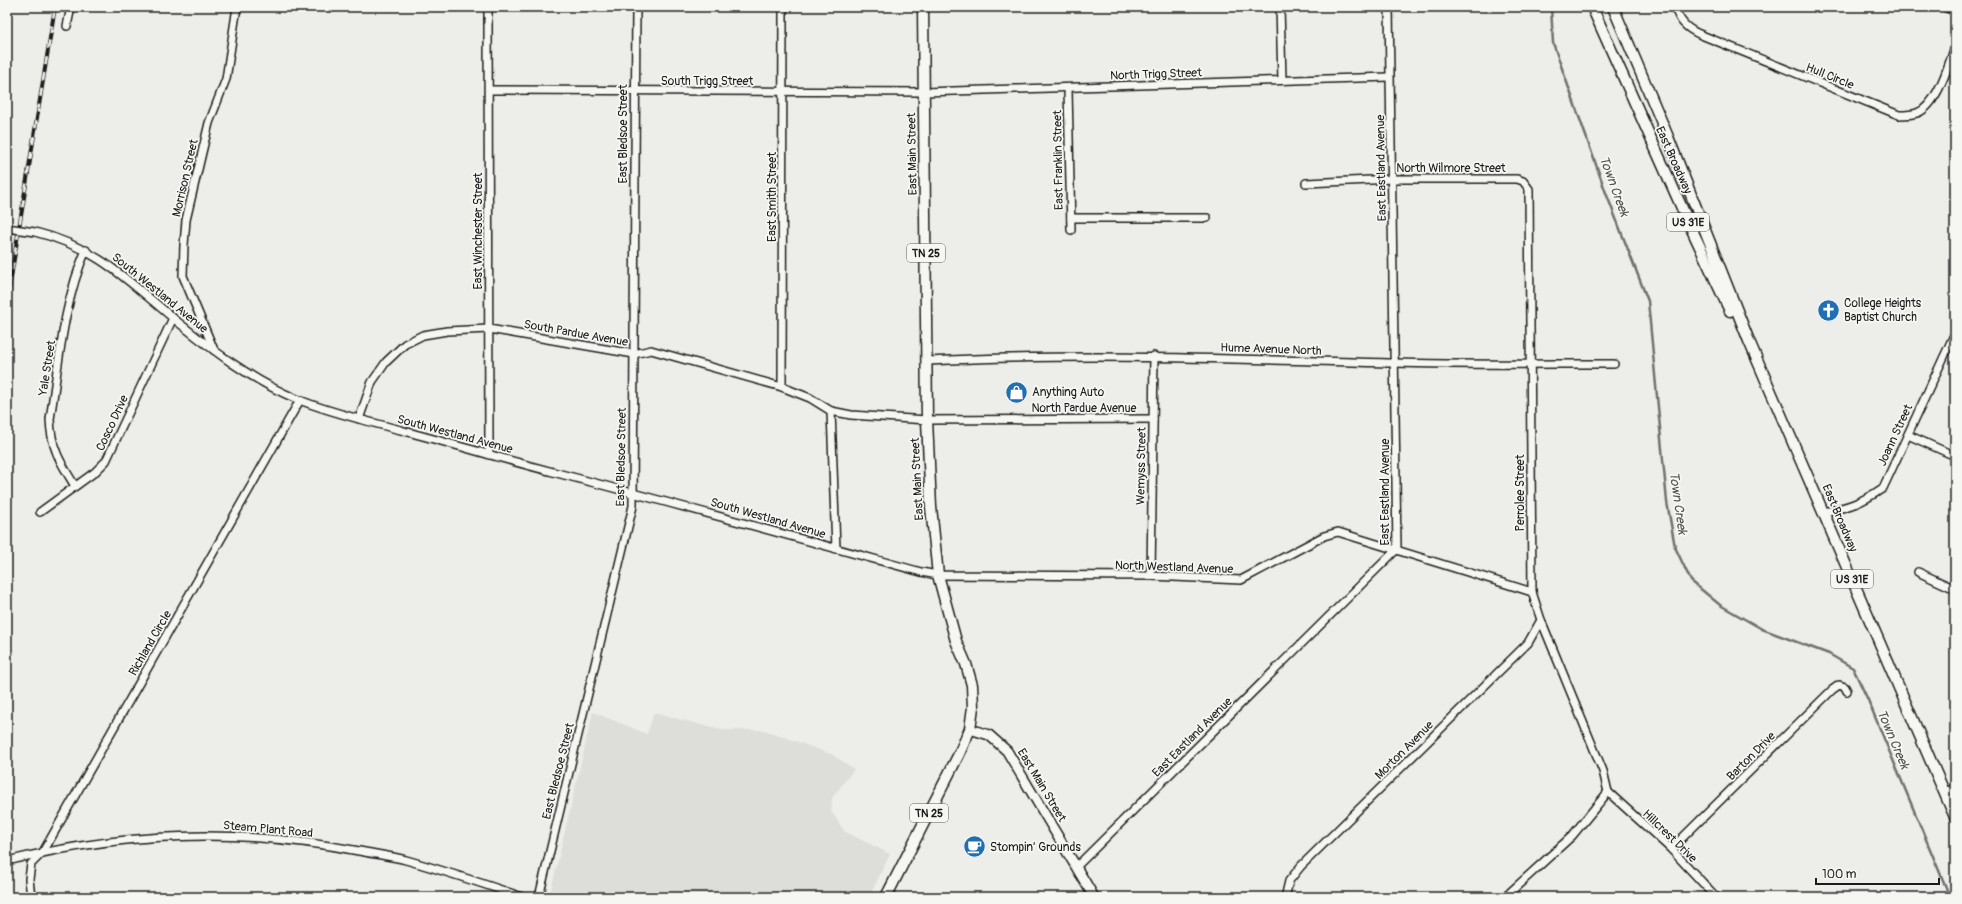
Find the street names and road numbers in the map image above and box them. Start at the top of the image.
street label: Hull Circle [1804,60,1856,93]
street label: North Trigg Street [1110,65,1202,84]
street label: South Trigg Street [661,74,753,89]
street label: East Bledsoe Street [616,84,631,183]
street label: East Franklin Street [1050,110,1067,210]
street label: East Main Street [904,112,921,196]
street label: East Eastland Avenue [1373,114,1390,222]
street label: East Broadway [1652,124,1695,196]
street label: Morrison Street [169,138,202,218]
street label: East Smith Street [765,152,780,242]
street label: North Wilmore Street [1396,161,1506,176]
street label: East Winchester Street [471,172,486,289]
road number: US 31E [1667,213,1709,231]
road number: TN 25 [907,244,945,262]
street label: South Westland Avenue [109,250,211,337]
street label: South Pardue Avenue [523,317,629,350]
street label: Yale Street [36,339,59,398]
street label: Hume Avenue North [1220,340,1322,359]
street label: Cosco Drive [93,393,132,454]
street label: North Pardue Avenue [1031,401,1137,416]
street label: Joann Street [1875,402,1916,468]
street label: East Bledsoe Street [613,407,630,507]
street label: South Westland Avenue [395,412,514,457]
street label: Wemyss Street [1133,427,1150,505]
street label: East Main Street [908,437,927,521]
street label: East Eastland Avenue [1378,438,1393,545]
street label: Perrolee Street [1513,454,1528,532]
street label: East Broadway [1819,482,1861,554]
street label: South Westland Avenue [709,495,827,542]
street label: North Westland Avenue [1114,558,1234,577]
road number: US 31E [1831,570,1873,588]
street label: Richland Circle [126,608,175,679]
street label: East Eastland Avenue [1149,694,1236,780]
street label: Morton Avenue [1372,718,1437,783]
street label: East Bledsoe Street [539,721,578,821]
street label: Barton Drive [1724,729,1779,784]
street label: East Main Street [1014,746,1069,825]
road number: TN 25 [910,804,948,822]
street label: Hillcrest Drive [1639,807,1700,866]
street label: Steam Plant Road [222,818,314,841]

